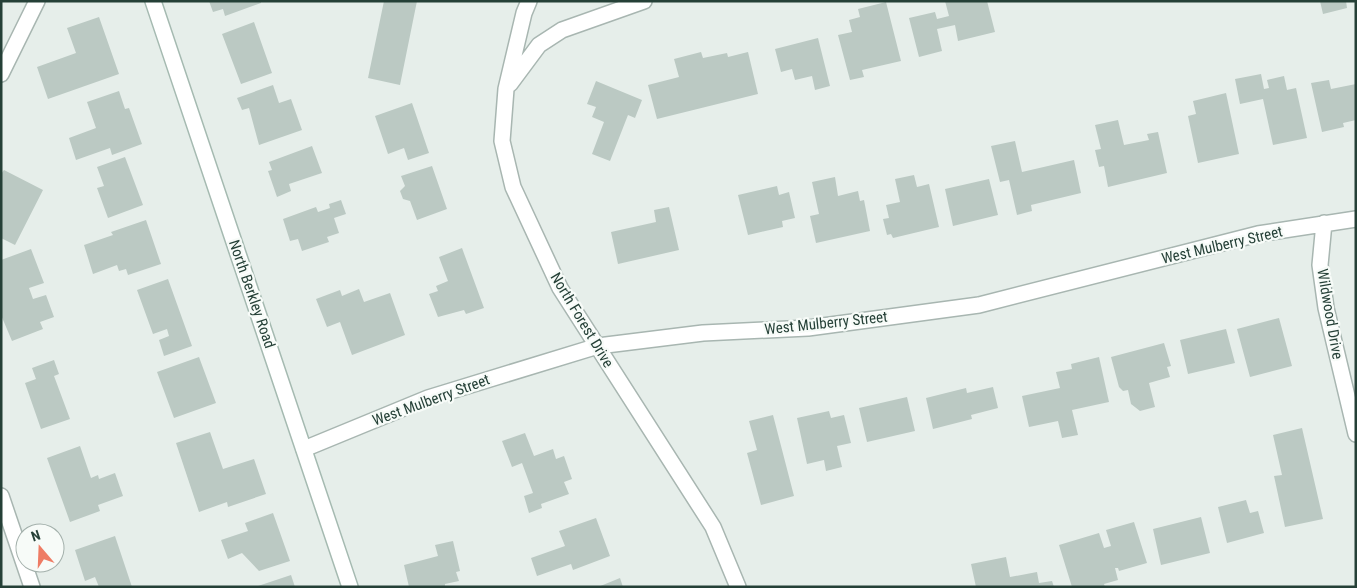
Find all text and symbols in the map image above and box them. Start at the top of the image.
street label: West Mulberry Street [1160,222,1284,268]
street label: North Berkley Road [225,237,279,351]
street label: Wildwood Drive [1313,267,1347,361]
street label: North Forest Drive [547,269,617,371]
street label: West Mulberry Street [764,308,888,338]
street label: West Mulberry Street [370,370,492,430]
north arrow [15,523,65,573]
text: N [29,527,42,545]

